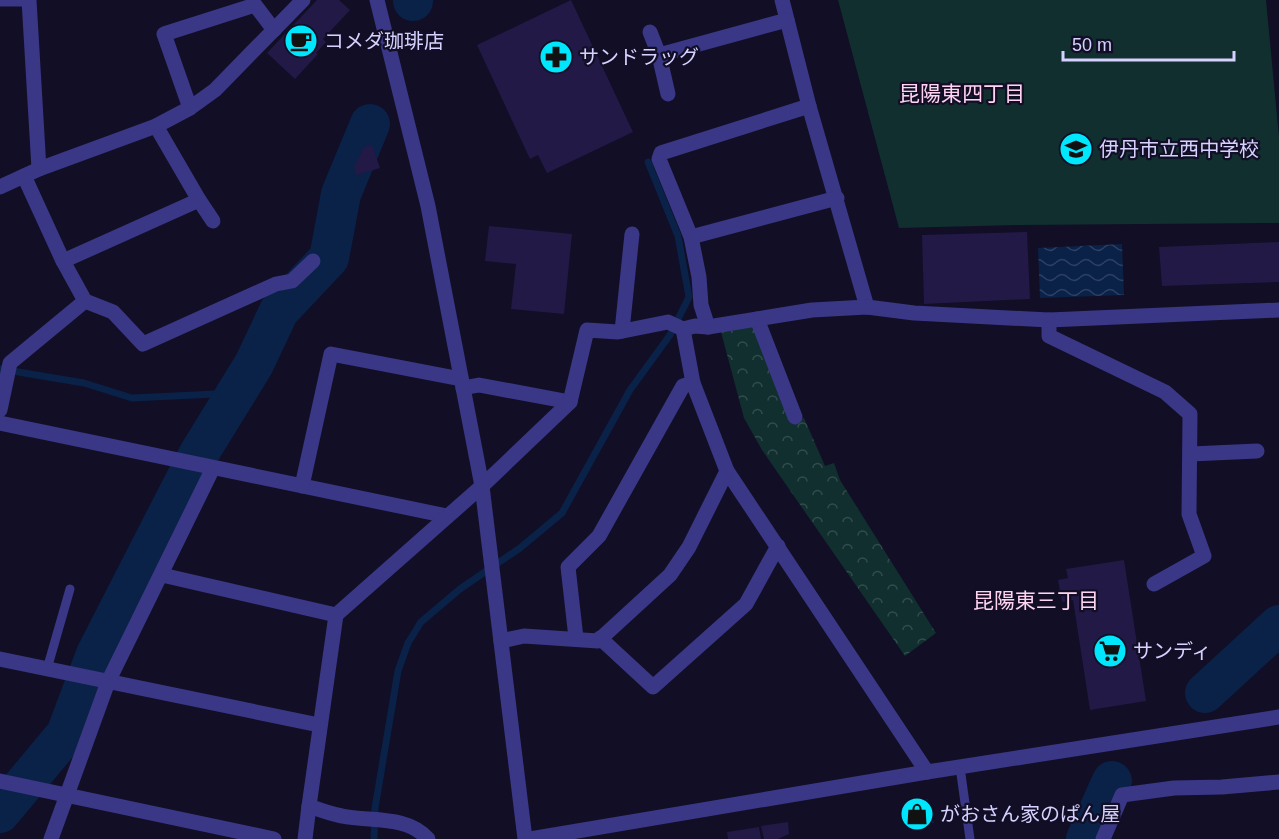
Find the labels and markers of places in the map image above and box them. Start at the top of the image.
cafe icon: コメダ珈琲店 [283,23,319,59]
place label: コメダ珈琲店 [324,30,444,52]
pharmacy icon: サンドラッグ [538,39,574,75]
place label: サンドラッグ [579,46,699,68]
school or university icon: 伊丹市立西中学校 [1058,131,1094,167]
place label: 伊丹市立西中学校 [1099,138,1259,160]
supermarket icon: サンディ [1092,633,1128,669]
place label: サンディ [1133,640,1212,662]
shop icon: がおさん家のぱん屋 [899,796,935,832]
place label: がおさん家のぱん屋 [940,803,1120,825]

